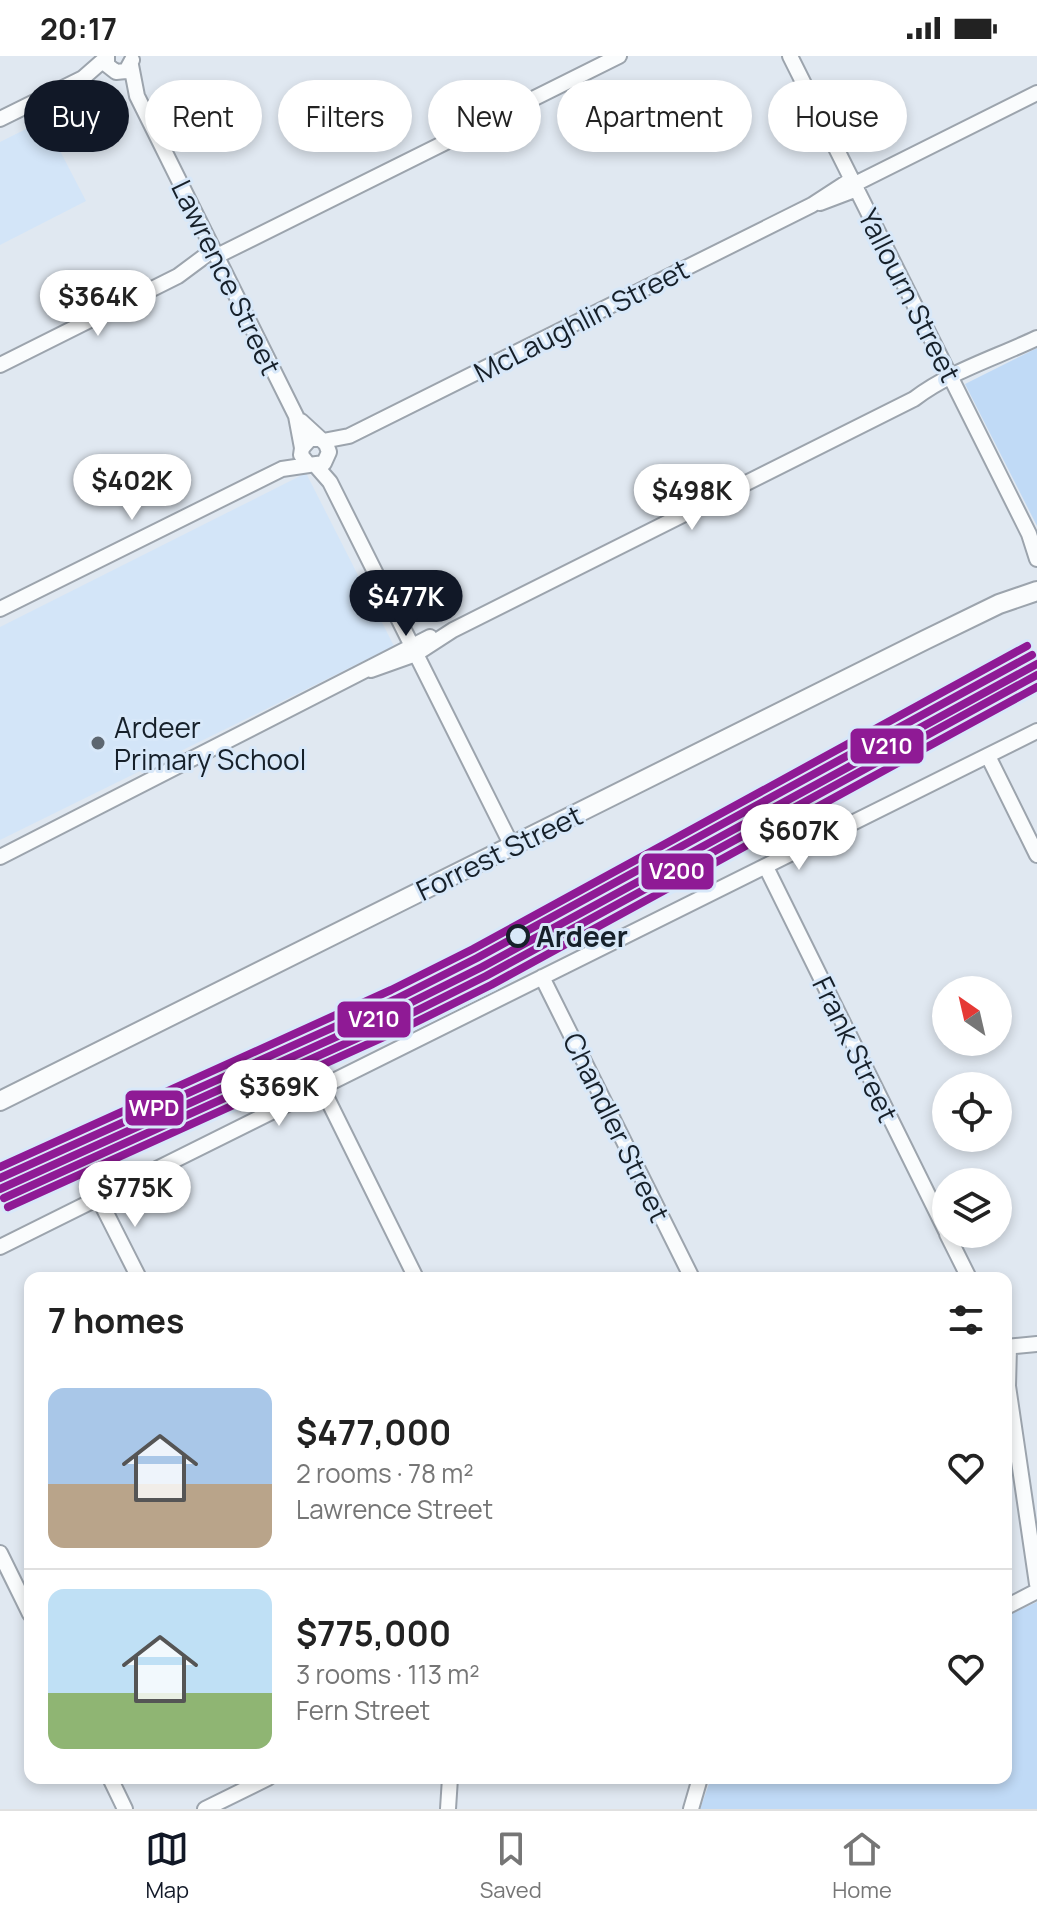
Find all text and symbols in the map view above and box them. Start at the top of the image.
text: 20:17 [40,8,117,49]
chip: Buy [24,80,129,152]
chip: Rent [145,80,262,152]
chip: Filters [278,80,412,152]
chip: New [428,80,541,152]
chip: Apartment [557,80,752,152]
chip: House [768,80,907,152]
street label: Lawrence Street [163,173,291,381]
street label: Yallourn Street [850,202,970,388]
street label: McLaughlin Street [467,249,695,391]
pin: $364K [42,270,154,338]
text: $364K [58,278,138,314]
pin: $402K [76,454,188,522]
text: $402K [91,462,173,498]
pin: $498K [636,464,748,532]
text: $498K [652,472,732,508]
pin: $477K [350,570,462,638]
text: $477K [368,578,444,614]
place label: Ardeer Primary School [114,708,306,778]
line badge: V210 [849,727,925,765]
text: V210 [861,731,913,761]
marker: Ardeer Primary School [89,734,107,752]
street label: Forrest Street [410,795,588,909]
pin: $607K [743,804,855,872]
text: $607K [759,812,839,848]
line badge: V200 [640,852,715,891]
text: V200 [649,856,705,886]
place label: Ardeer [536,917,628,955]
marker: Ardeer [507,925,529,947]
street label: Frank Street [804,970,908,1128]
north arrow [932,976,1012,1056]
map controls [932,976,1012,1248]
line badge: V210 [336,1000,412,1039]
text: V210 [348,1004,400,1034]
street label: Chandler Street [555,1026,679,1228]
pin: $369K [223,1060,335,1128]
text: $369K [239,1068,319,1104]
button: locate [932,1072,1012,1152]
line badge: WPD [124,1089,185,1127]
text: WPD [129,1093,179,1123]
pin: $775K [79,1161,191,1229]
button: layers [932,1168,1012,1248]
text: $775K [97,1169,173,1205]
text: 7 homes [48,1297,184,1343]
icon: filters [944,1298,988,1342]
text: $477,000 [296,1409,451,1455]
icon: home [112,1420,208,1516]
icon: heart [944,1446,988,1490]
text: 2 rooms · 78 m² [296,1455,474,1491]
text: Lawrence Street [296,1491,493,1527]
text: $775,000 [296,1610,451,1656]
icon: home [112,1621,208,1717]
icon: heart [944,1647,988,1691]
text: 3 rooms · 113 m² [296,1656,480,1692]
text: Fern Street [296,1692,430,1728]
tab: Map [145,1827,189,1905]
tab: Saved [480,1827,542,1905]
tab: Home [832,1827,892,1905]

